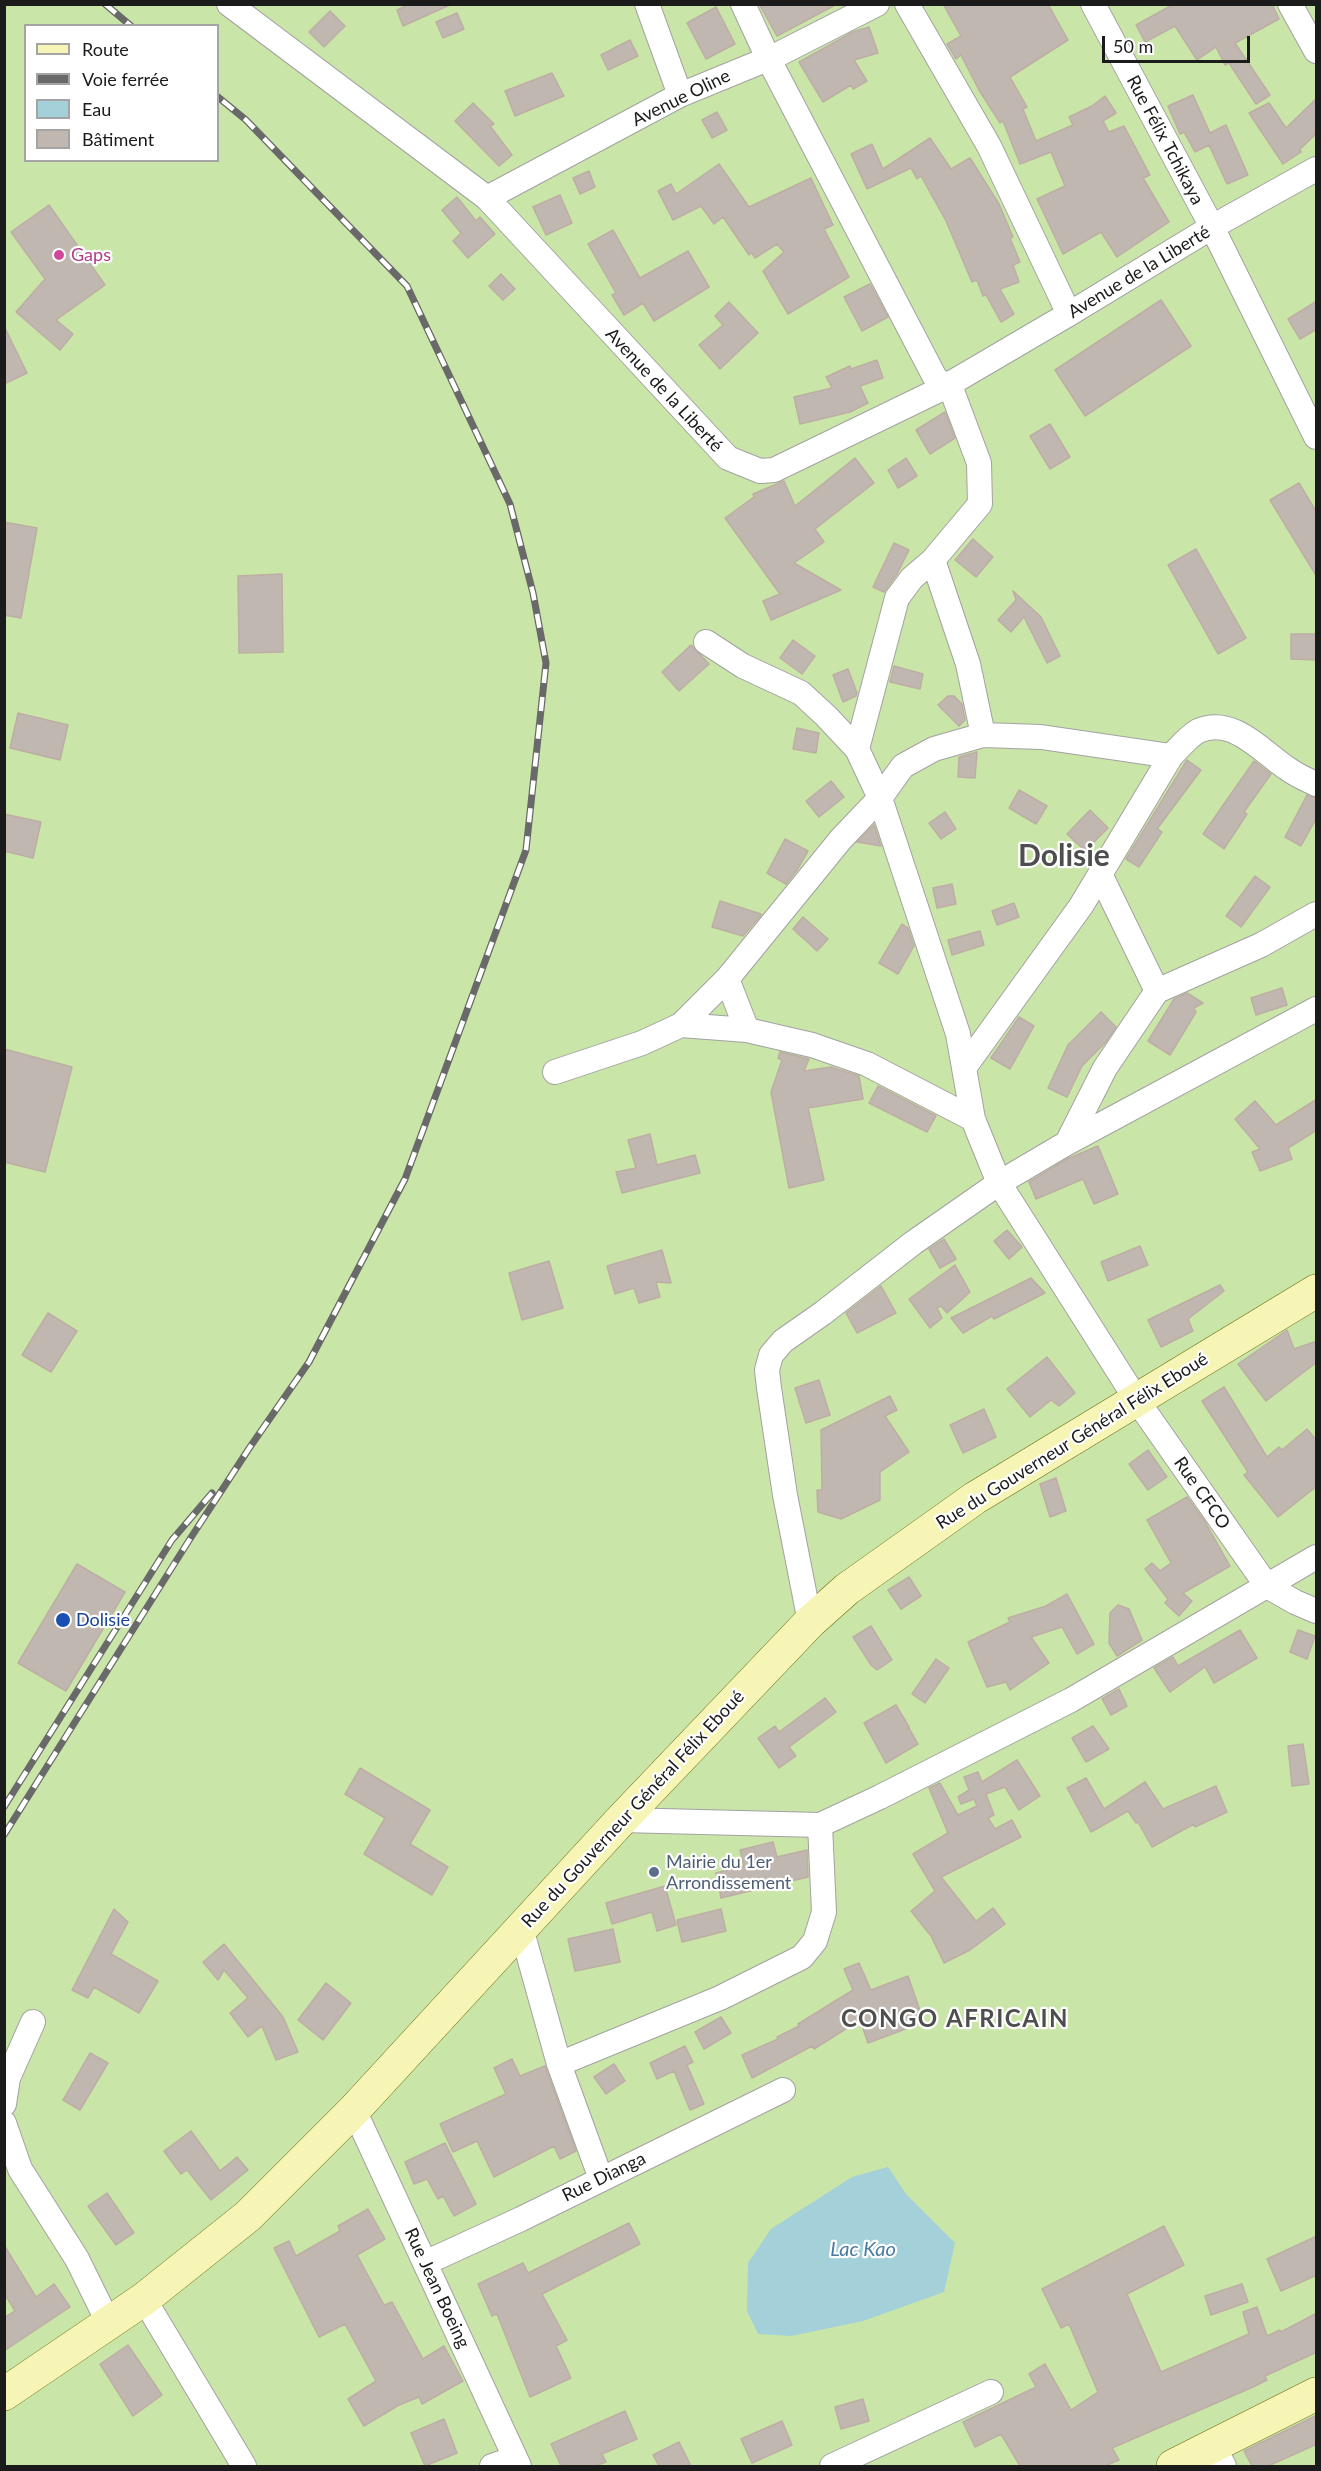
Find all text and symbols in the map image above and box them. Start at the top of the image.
legend [24,24,219,162]
scale bar [1105,24,1254,62]
text: 50 m [1113,35,1153,57]
text: Route [82,38,129,60]
street label: Avenue Oline [628,65,734,131]
text: Voie ferrée [82,68,169,90]
street label: Rue Félix Tchikaya [1122,72,1208,208]
text: Eau [82,98,111,120]
text: Bâtiment [82,128,154,150]
street label: Avenue de la Liberté [1064,221,1214,323]
place label: Gaps [71,244,111,266]
marker: Gaps [52,248,66,262]
street label: Avenue de la Liberté [601,323,727,457]
district label: Dolisie [1018,838,1110,874]
street label: Rue du Gouverneur Général Félix Eboué [932,1348,1212,1534]
street label: Rue CFCO [1169,1453,1235,1533]
place label: Dolisie [76,1609,130,1631]
marker: Dolisie [54,1611,72,1629]
street label: Rue du Gouverneur Général Félix Eboué [517,1686,749,1932]
place label: Mairie du 1er Arrondissement [666,1851,791,1894]
marker: Mairie du 1er Arrondissement [647,1865,661,1879]
district label: CONGO AFRICAIN [841,2005,1069,2033]
street label: Rue Dianga [559,2148,649,2206]
street label: Rue Jean Boeing [400,2224,474,2352]
water label: Lac Kao [830,2238,896,2262]

